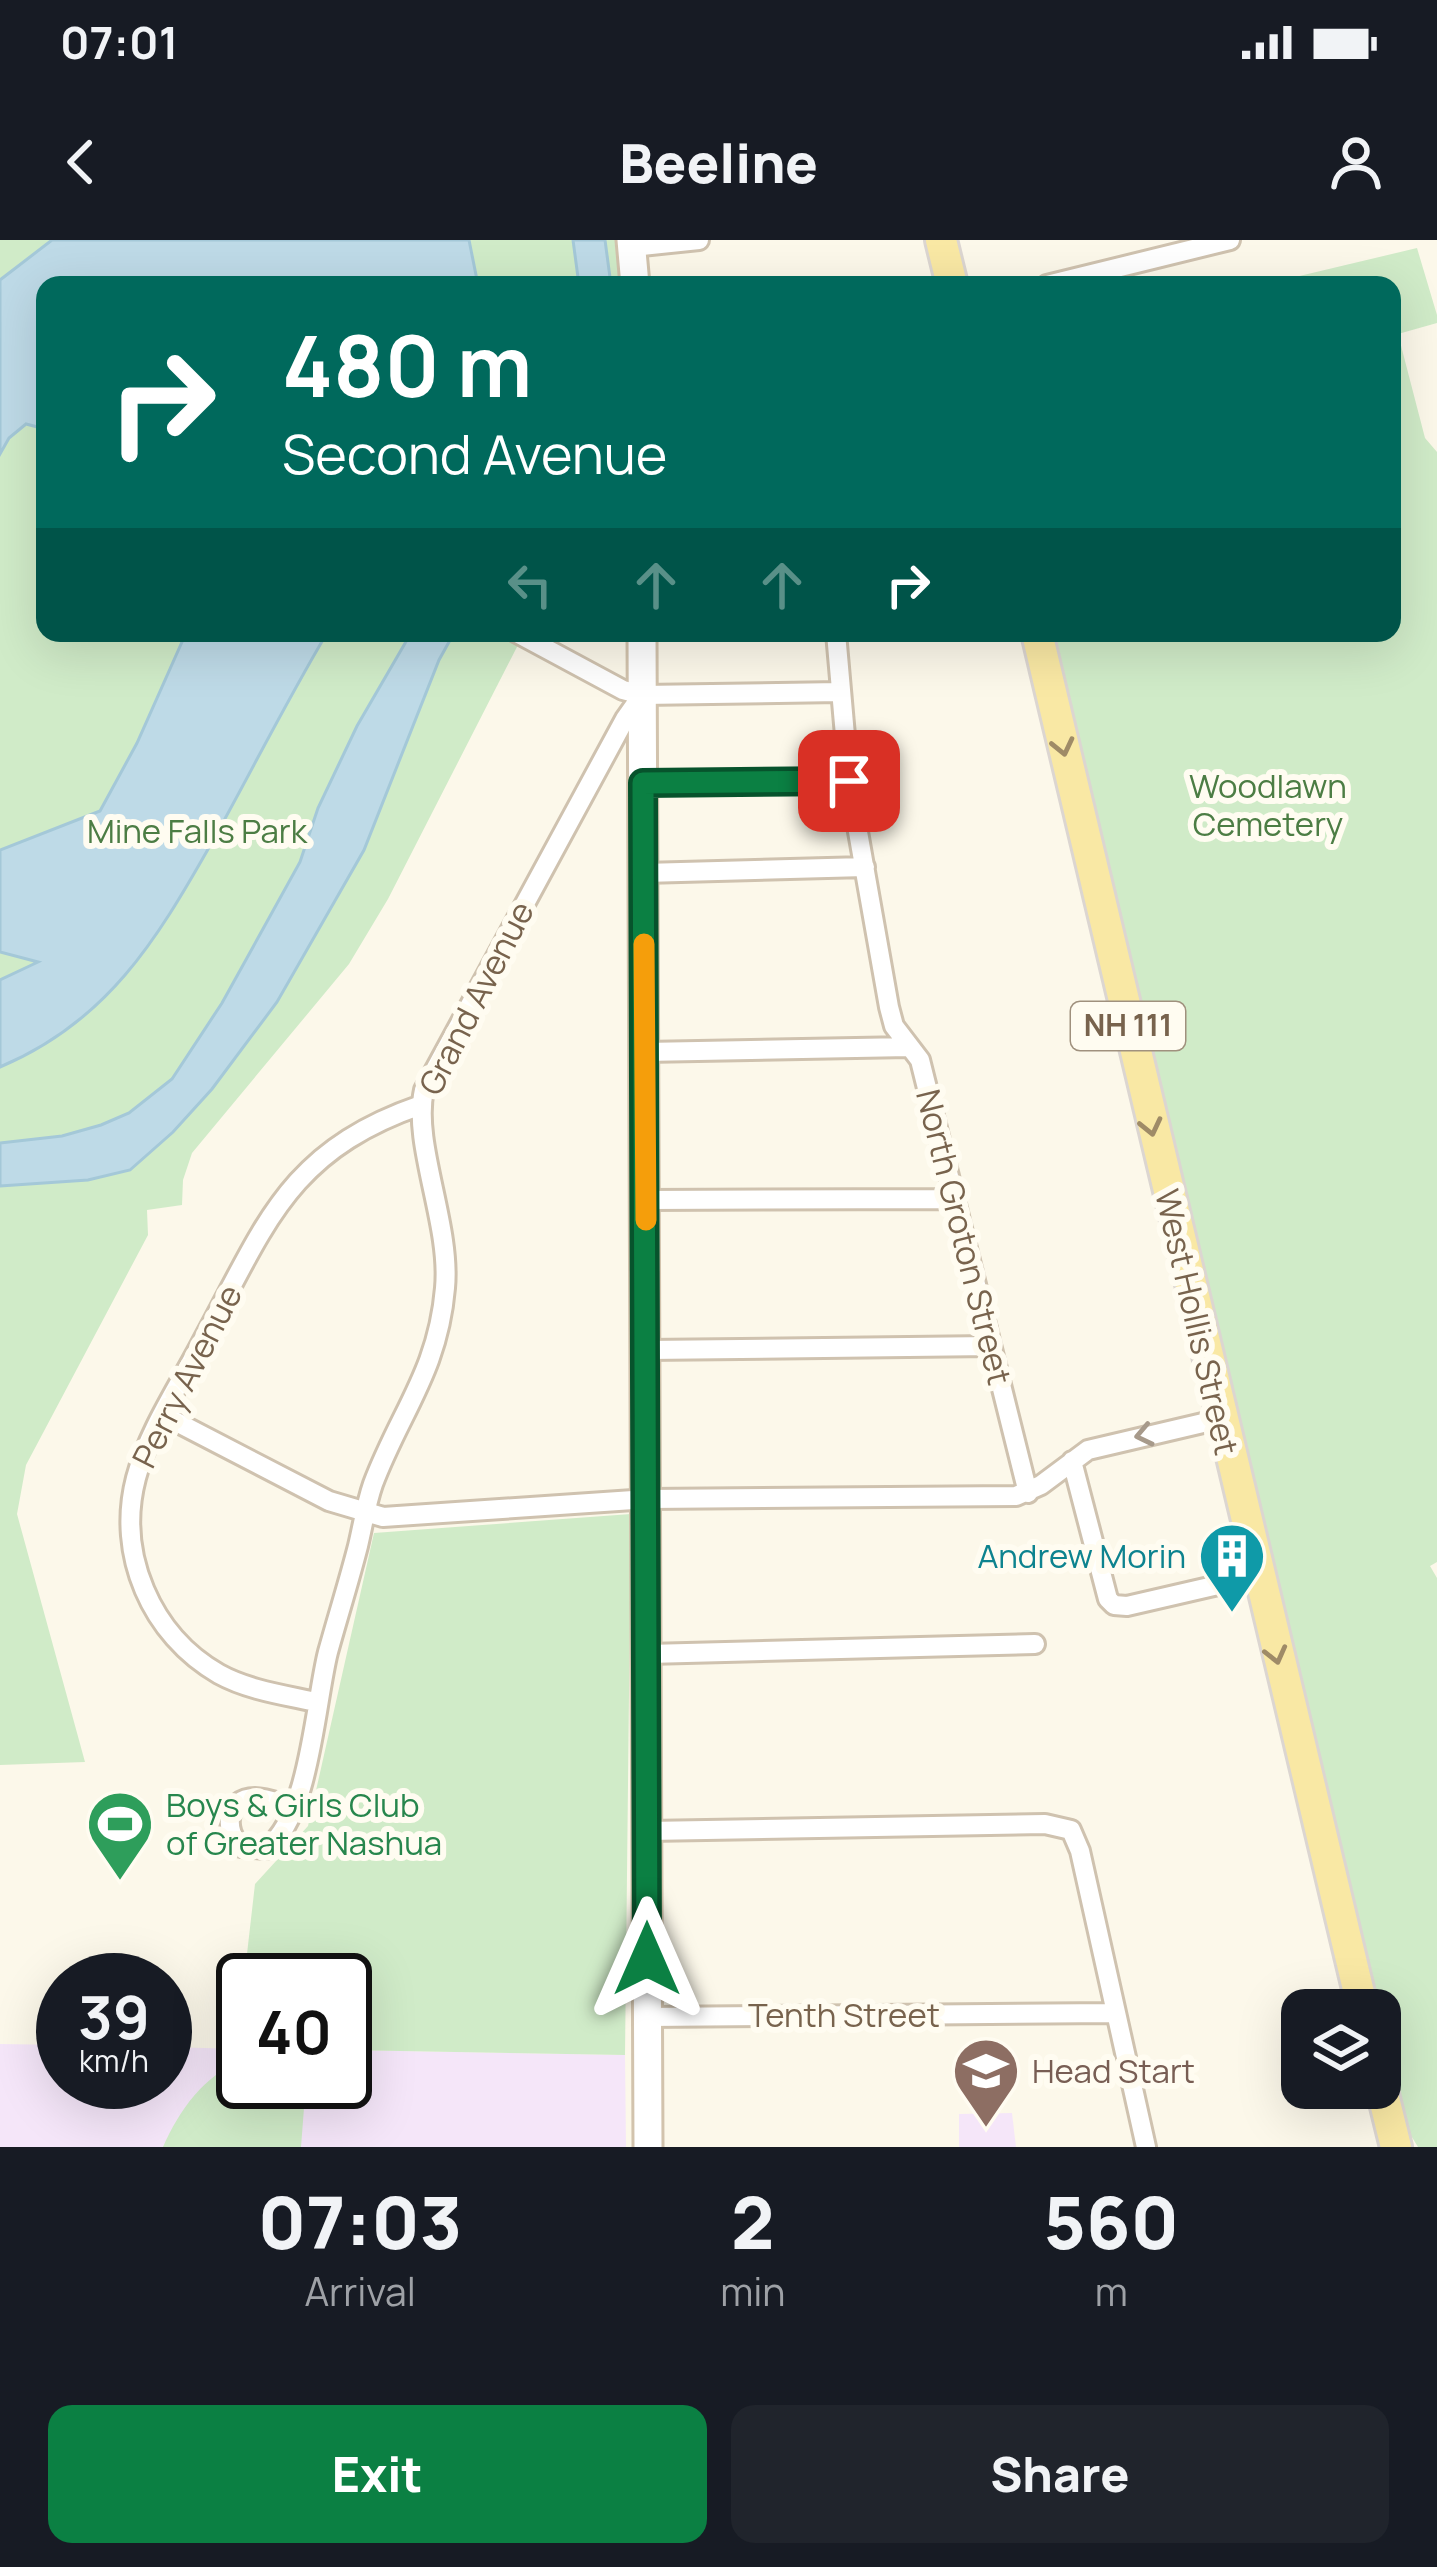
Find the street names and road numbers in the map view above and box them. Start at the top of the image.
street label: Grand Avenue [408,893,544,1102]
road number: NH 111 [1071,1002,1185,1050]
street label: North Groton Street [906,1084,1023,1389]
street label: West Hollis Street [1145,1185,1250,1459]
street label: Perry Avenue [121,1277,252,1475]
street label: Tenth Street [748,1992,940,2037]

